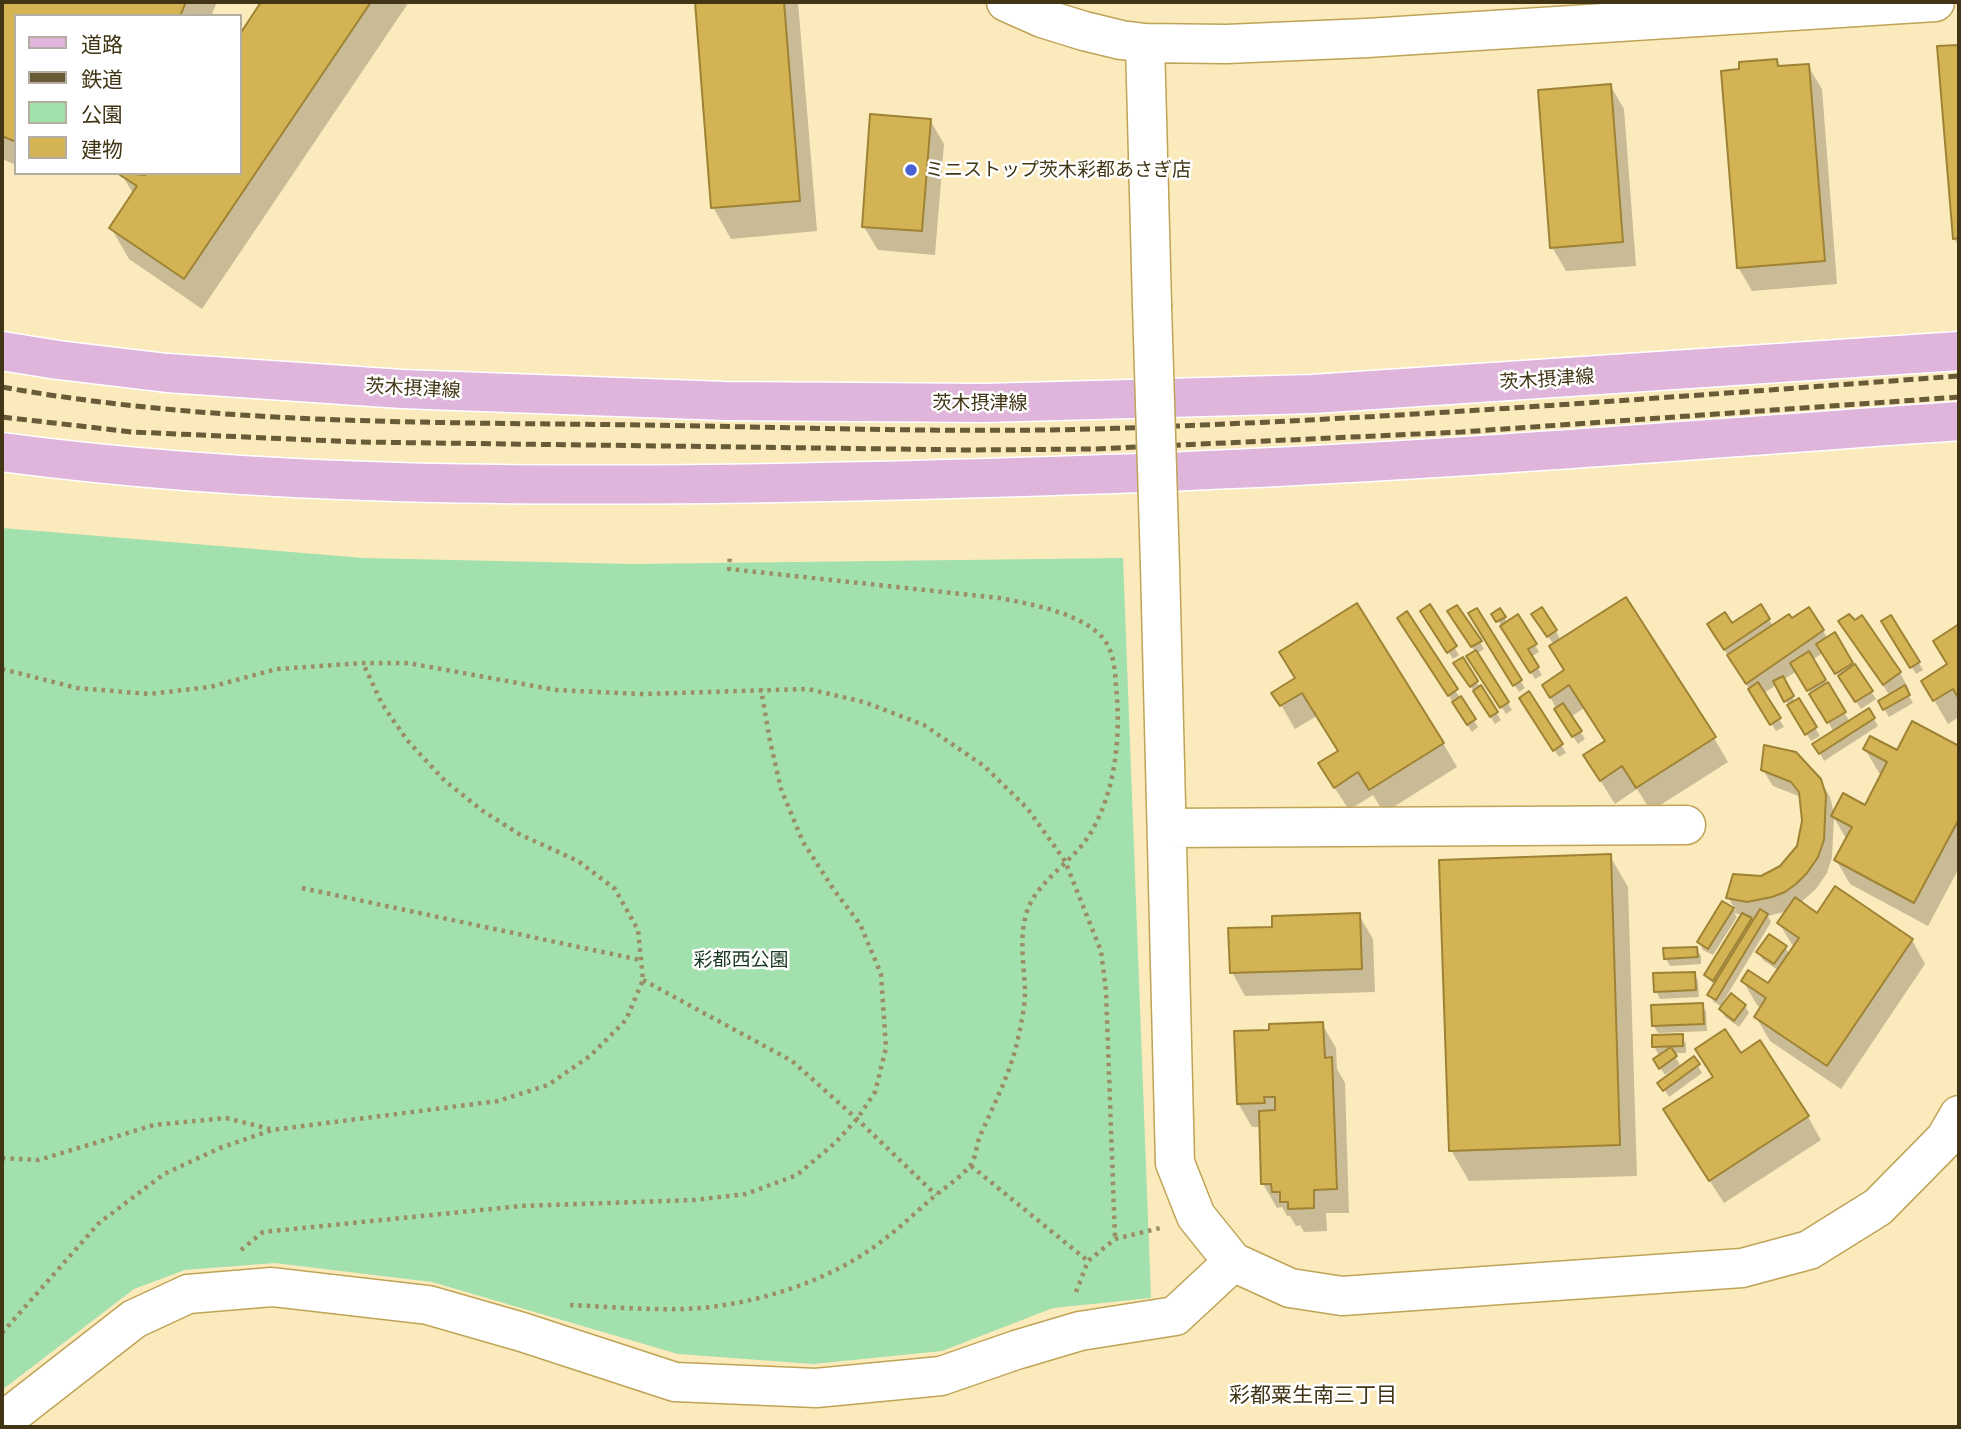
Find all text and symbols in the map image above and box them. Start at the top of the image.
legend [14,14,242,175]
text: 道路 [81,32,123,57]
text: 鉄道 [81,67,123,92]
text: 公園 [81,102,123,127]
text: 建物 [81,137,123,162]
place label: ミニストップ茨木彩都あさぎ店 [925,159,1191,181]
marker: ミニストップ茨木彩都あさぎ店 [903,162,919,178]
street label: 茨木摂津線 [1499,365,1595,395]
street label: 茨木摂津線 [365,375,461,403]
street label: 茨木摂津線 [933,392,1027,414]
park label: 彩都西公園 [694,949,788,971]
district label: 彩都粟生南三丁目 [1229,1383,1397,1409]

